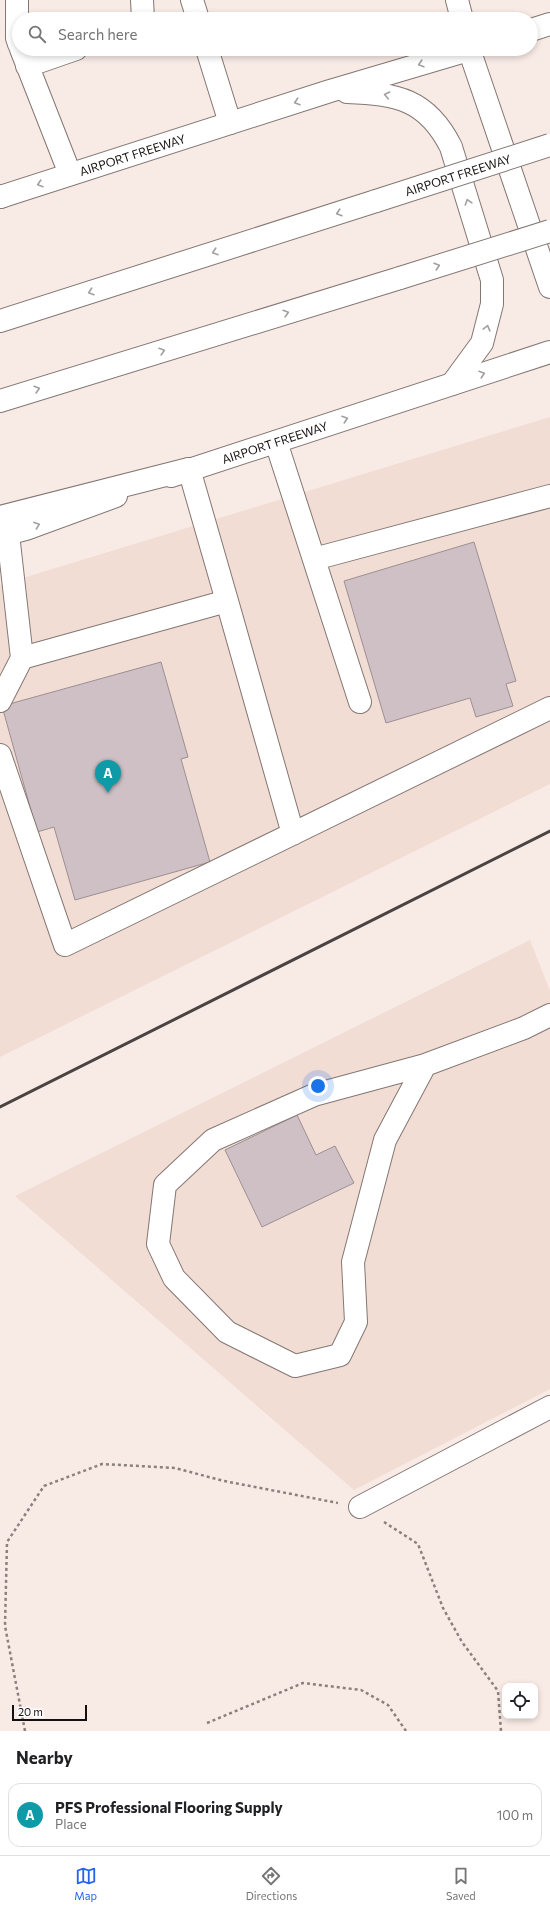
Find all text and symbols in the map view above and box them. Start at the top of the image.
search box [12,12,538,56]
icon: search [26,23,48,45]
text: Search here [58,25,137,43]
one-way arrow [418,59,425,68]
one-way arrow [383,92,390,100]
one-way arrow [294,97,301,106]
street label: AIRPORT FREEWAY [78,131,187,178]
street label: AIRPORT FREEWAY [403,151,513,198]
one-way arrow [36,179,43,188]
one-way arrow [464,198,473,205]
one-way arrow [335,208,342,217]
one-way arrow [211,247,218,256]
one-way arrow [433,263,440,271]
one-way arrow [87,287,94,296]
one-way arrow [282,309,289,318]
one-way arrow [482,324,491,331]
one-way arrow [158,347,165,356]
one-way arrow [479,370,486,379]
one-way arrow [34,385,41,394]
one-way arrow [342,415,349,424]
street label: AIRPORT FREEWAY [220,418,329,466]
one-way arrow [34,521,41,529]
pin: A [95,760,121,793]
your location [308,1076,328,1096]
map controls [502,1683,538,1719]
button: locate [502,1683,538,1719]
scale bar [12,1703,87,1722]
text: 20 m [18,1705,43,1718]
text: Nearby [16,1747,73,1768]
text: PFS Professional Flooring Supply [55,1798,283,1816]
text: A [25,1807,35,1823]
text: 100 m [497,1807,533,1823]
text: Place [55,1816,87,1832]
tab: Map [74,1865,97,1902]
tab: Directions [246,1865,297,1902]
tab: Saved [446,1865,476,1902]

